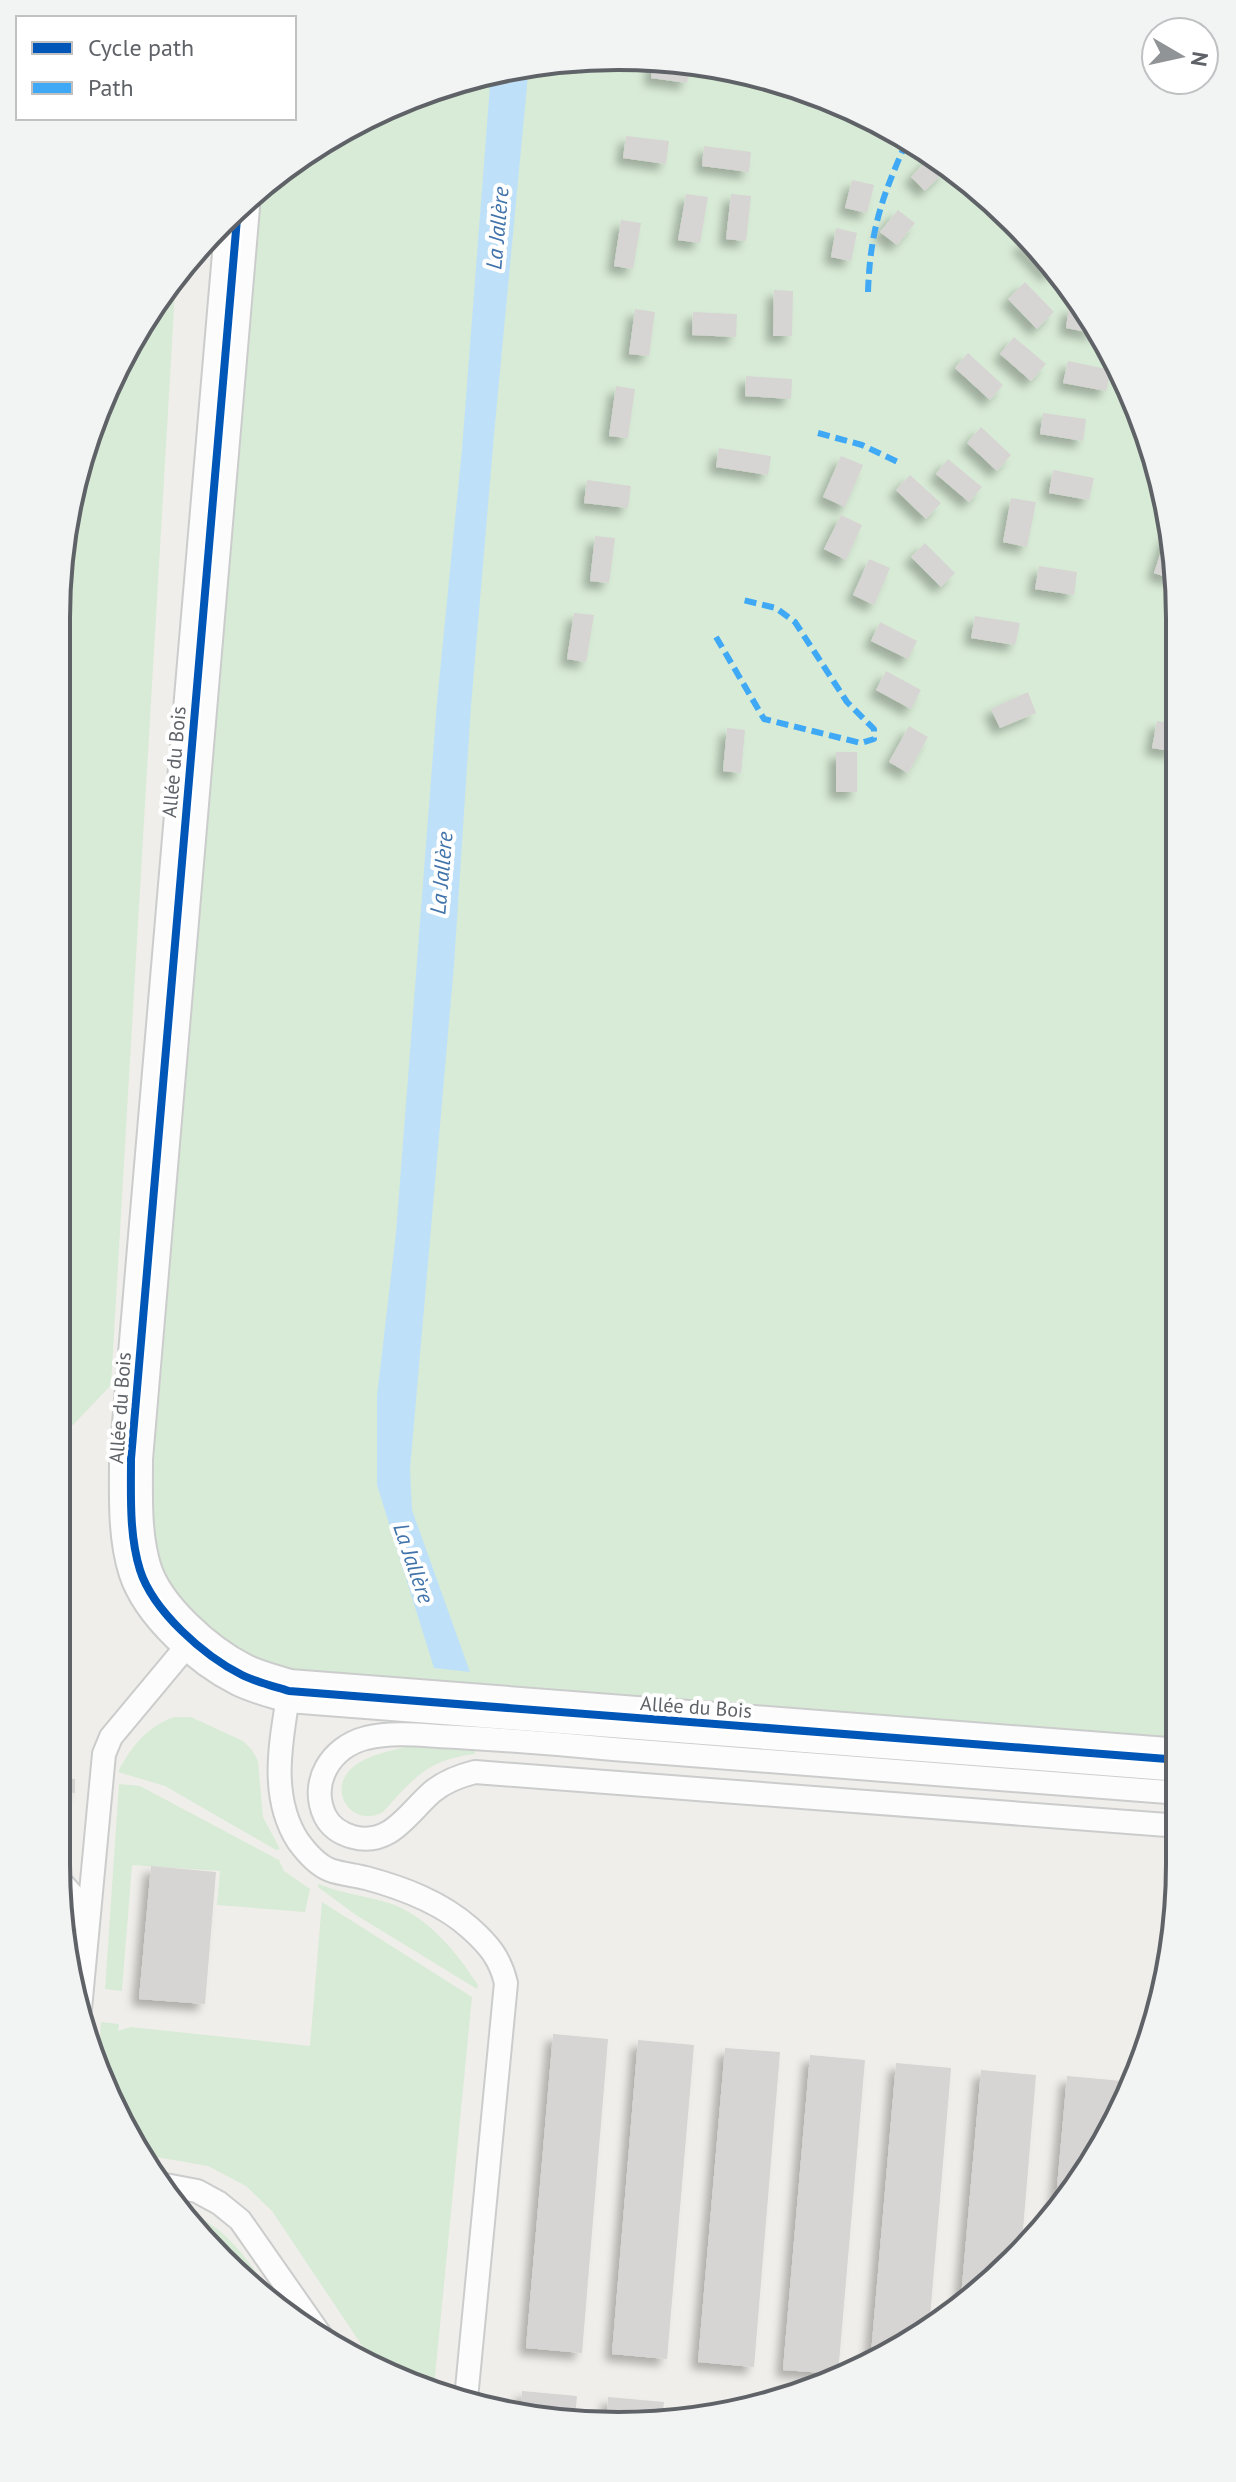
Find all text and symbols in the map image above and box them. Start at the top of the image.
legend [16,16,296,120]
north arrow [1140,16,1220,96]
text: Cycle path [88,32,194,63]
text: N [1185,50,1215,68]
text: Path [88,72,134,103]
water label: La Jallère [479,185,515,271]
street label: Allée du Bois [156,705,192,819]
water label: La Jallère [423,830,459,916]
street label: Allée du Bois [103,1351,137,1465]
water label: La Jallère [387,1519,441,1608]
street label: Allée du Bois [639,1690,753,1724]

